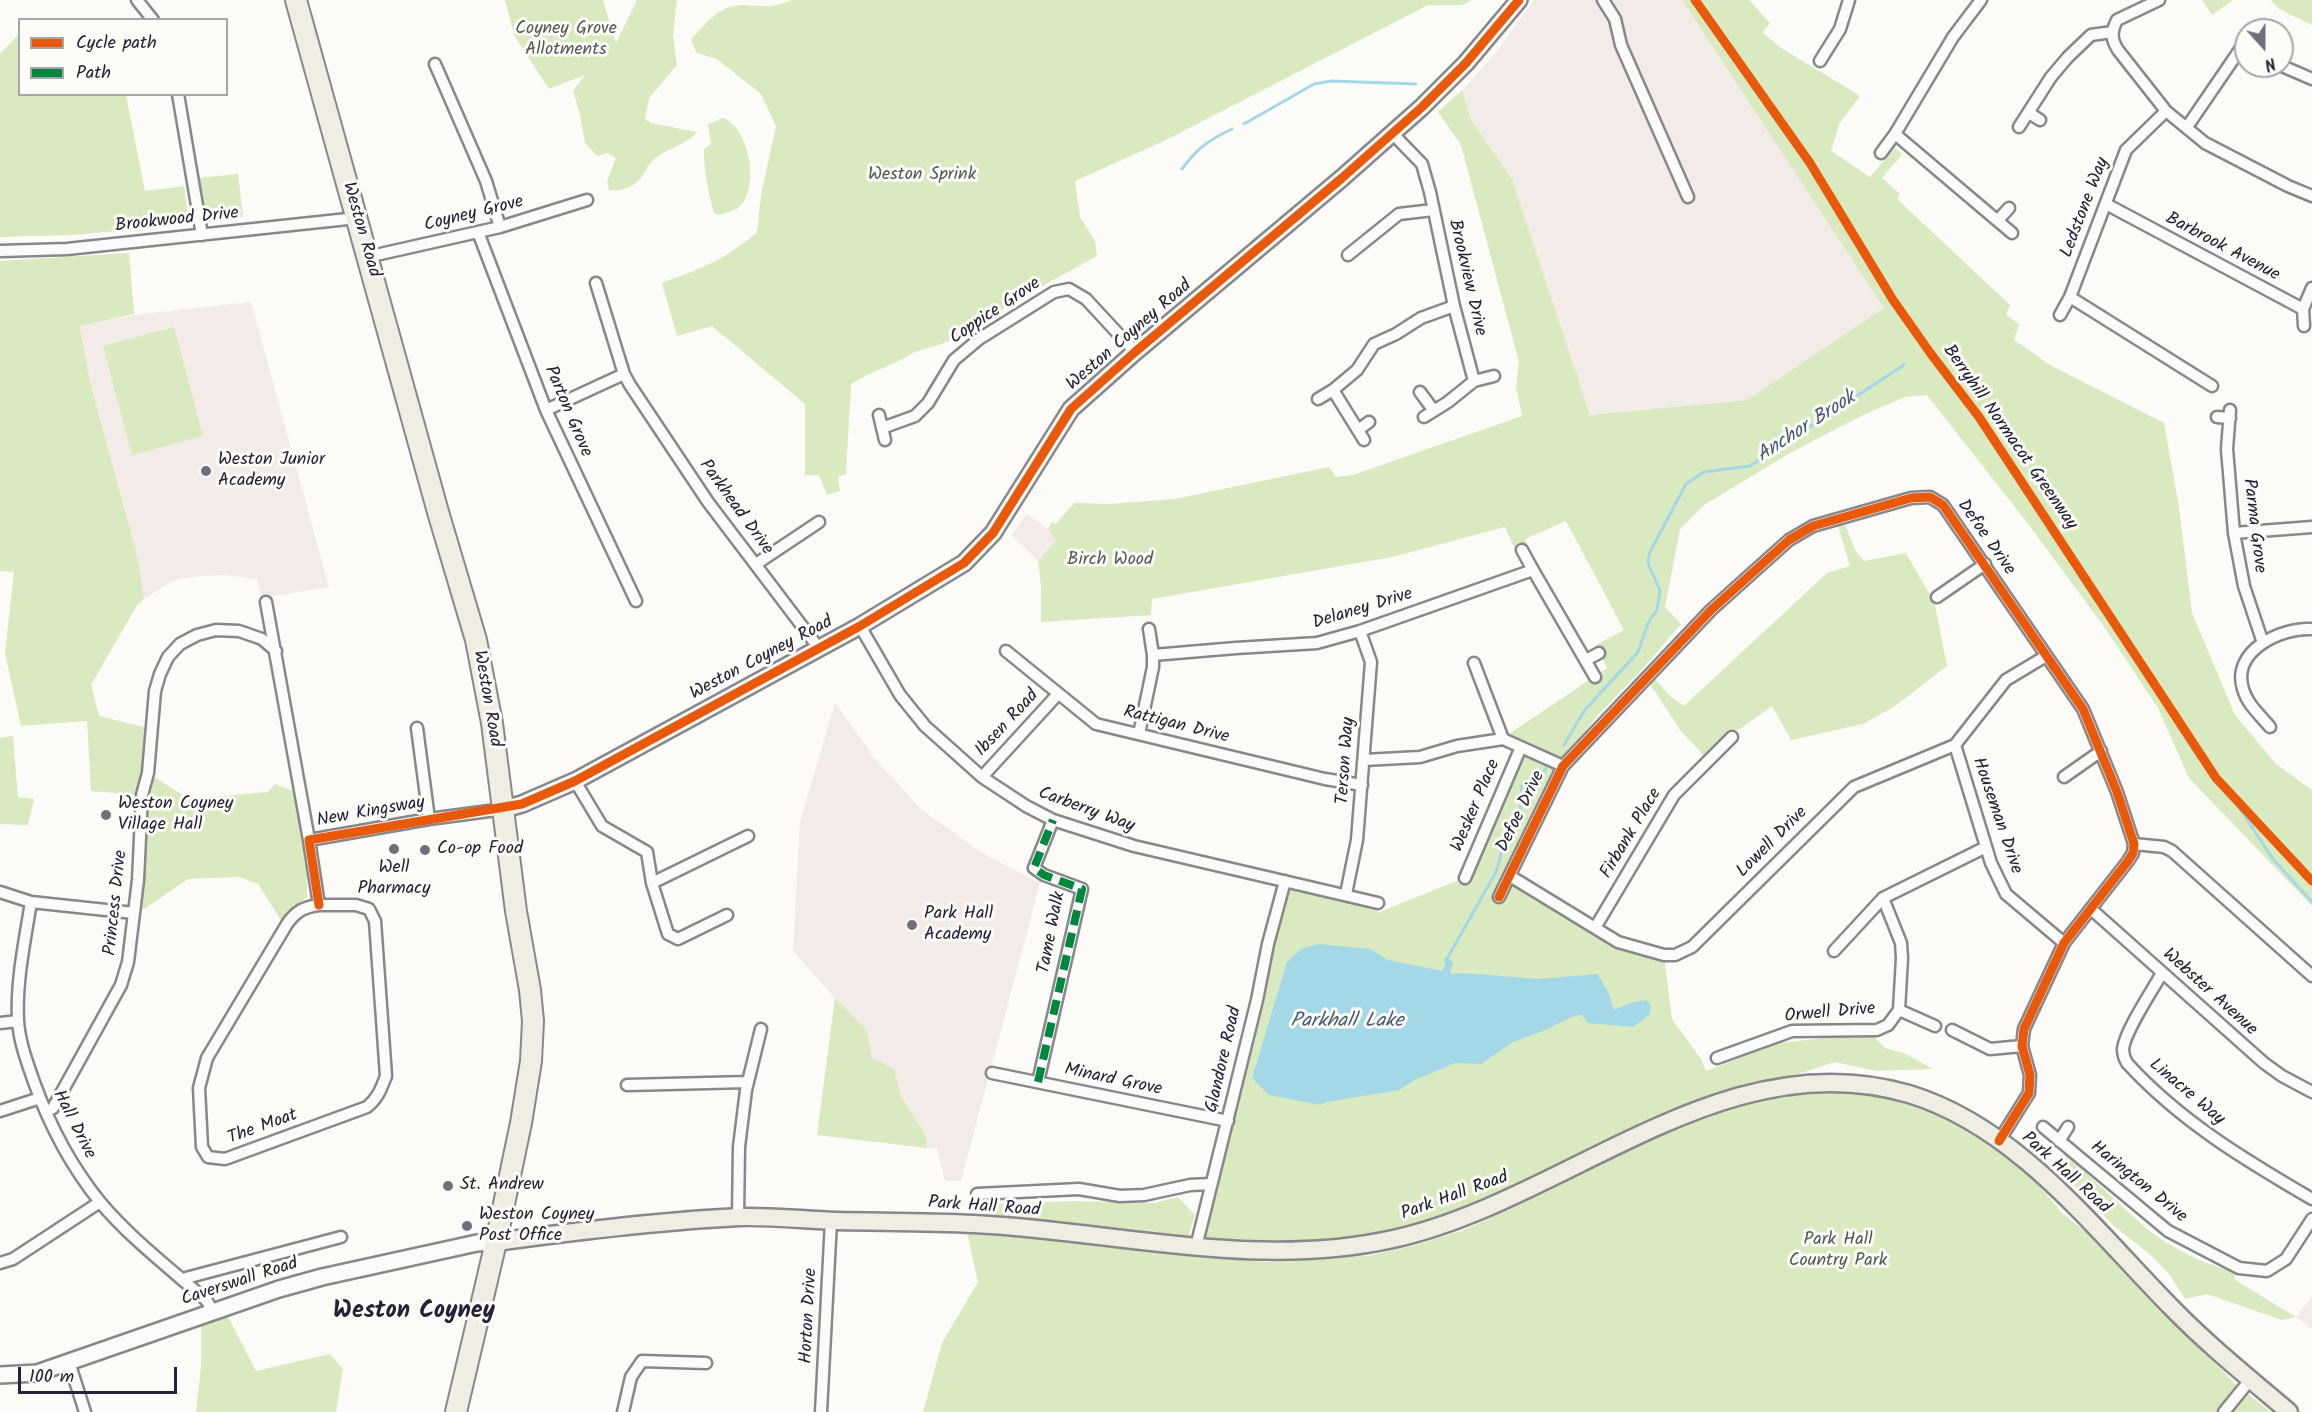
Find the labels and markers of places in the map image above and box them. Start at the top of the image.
place label: Weston Junior Academy [218,450,325,492]
marker: Weston Junior Academy [199,464,213,478]
place label: Weston Coyney Village Hall [118,794,233,836]
marker: Weston Coyney Village Hall [99,808,113,822]
place label: Co-op Food [437,839,523,861]
marker: Well Pharmacy [387,842,401,856]
marker: Co-op Food [418,843,432,857]
place label: Well Pharmacy [357,858,431,900]
place label: Park Hall Academy [924,904,993,946]
marker: Park Hall Academy [905,918,919,932]
place label: St. Andrew [460,1175,544,1197]
marker: St. Andrew [441,1179,455,1193]
place label: Weston Coyney Post Office [479,1205,594,1248]
marker: Weston Coyney Post Office [460,1219,474,1233]

